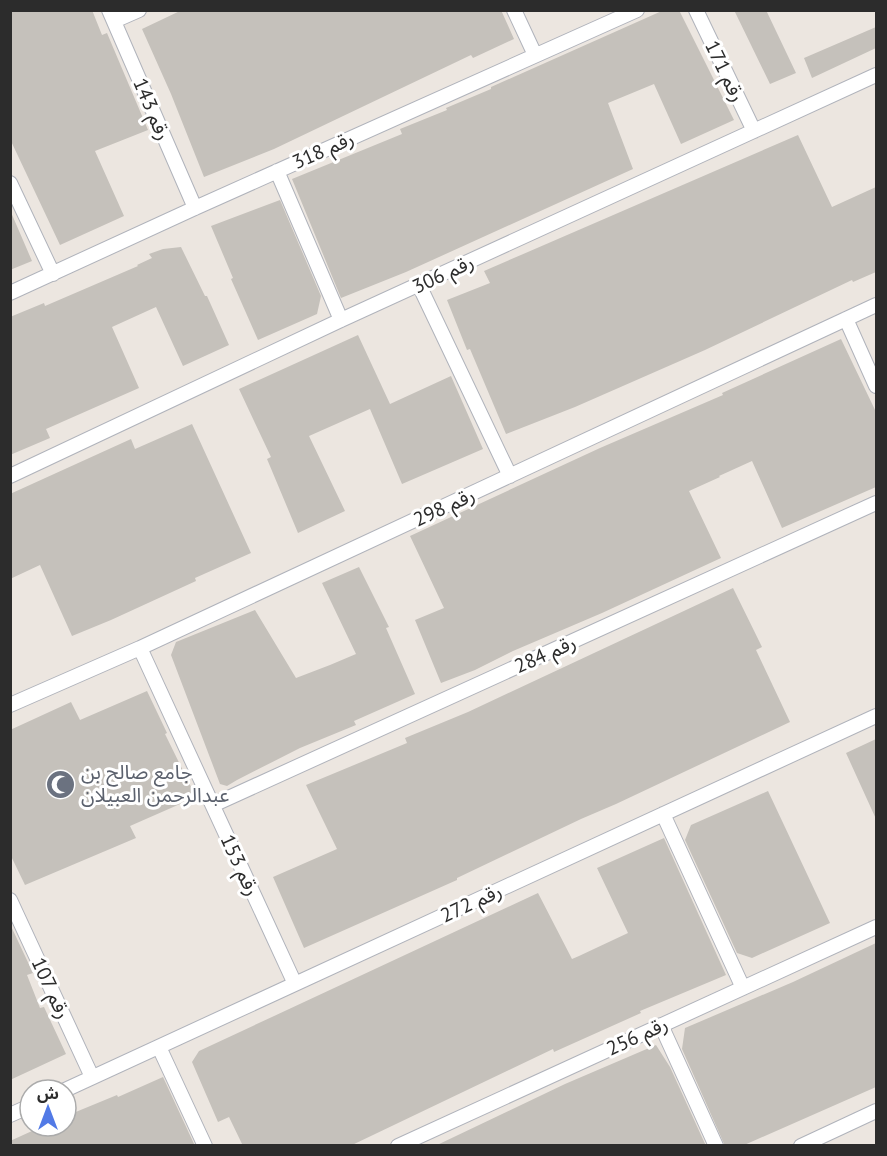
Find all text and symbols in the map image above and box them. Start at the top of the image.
street label: رقم 171 [697,36,751,107]
street label: رقم 143 [125,74,177,145]
street label: رقم 318 [288,125,359,177]
street label: رقم 306 [408,248,479,301]
street label: رقم 298 [409,481,480,534]
street label: رقم 284 [510,629,581,681]
place label: جامع صالح بن عبدالرحمن العبيلان [81,759,229,808]
mosque icon: جامع صالح بن عبدالرحمن العبيلان [44,768,76,800]
street label: رقم 153 [213,830,266,901]
street label: رقم 272 [436,877,507,930]
street label: رقم 107 [24,953,77,1024]
street label: رقم 256 [602,1010,673,1063]
north arrow [18,1078,78,1138]
text: ش [37,1083,59,1103]

